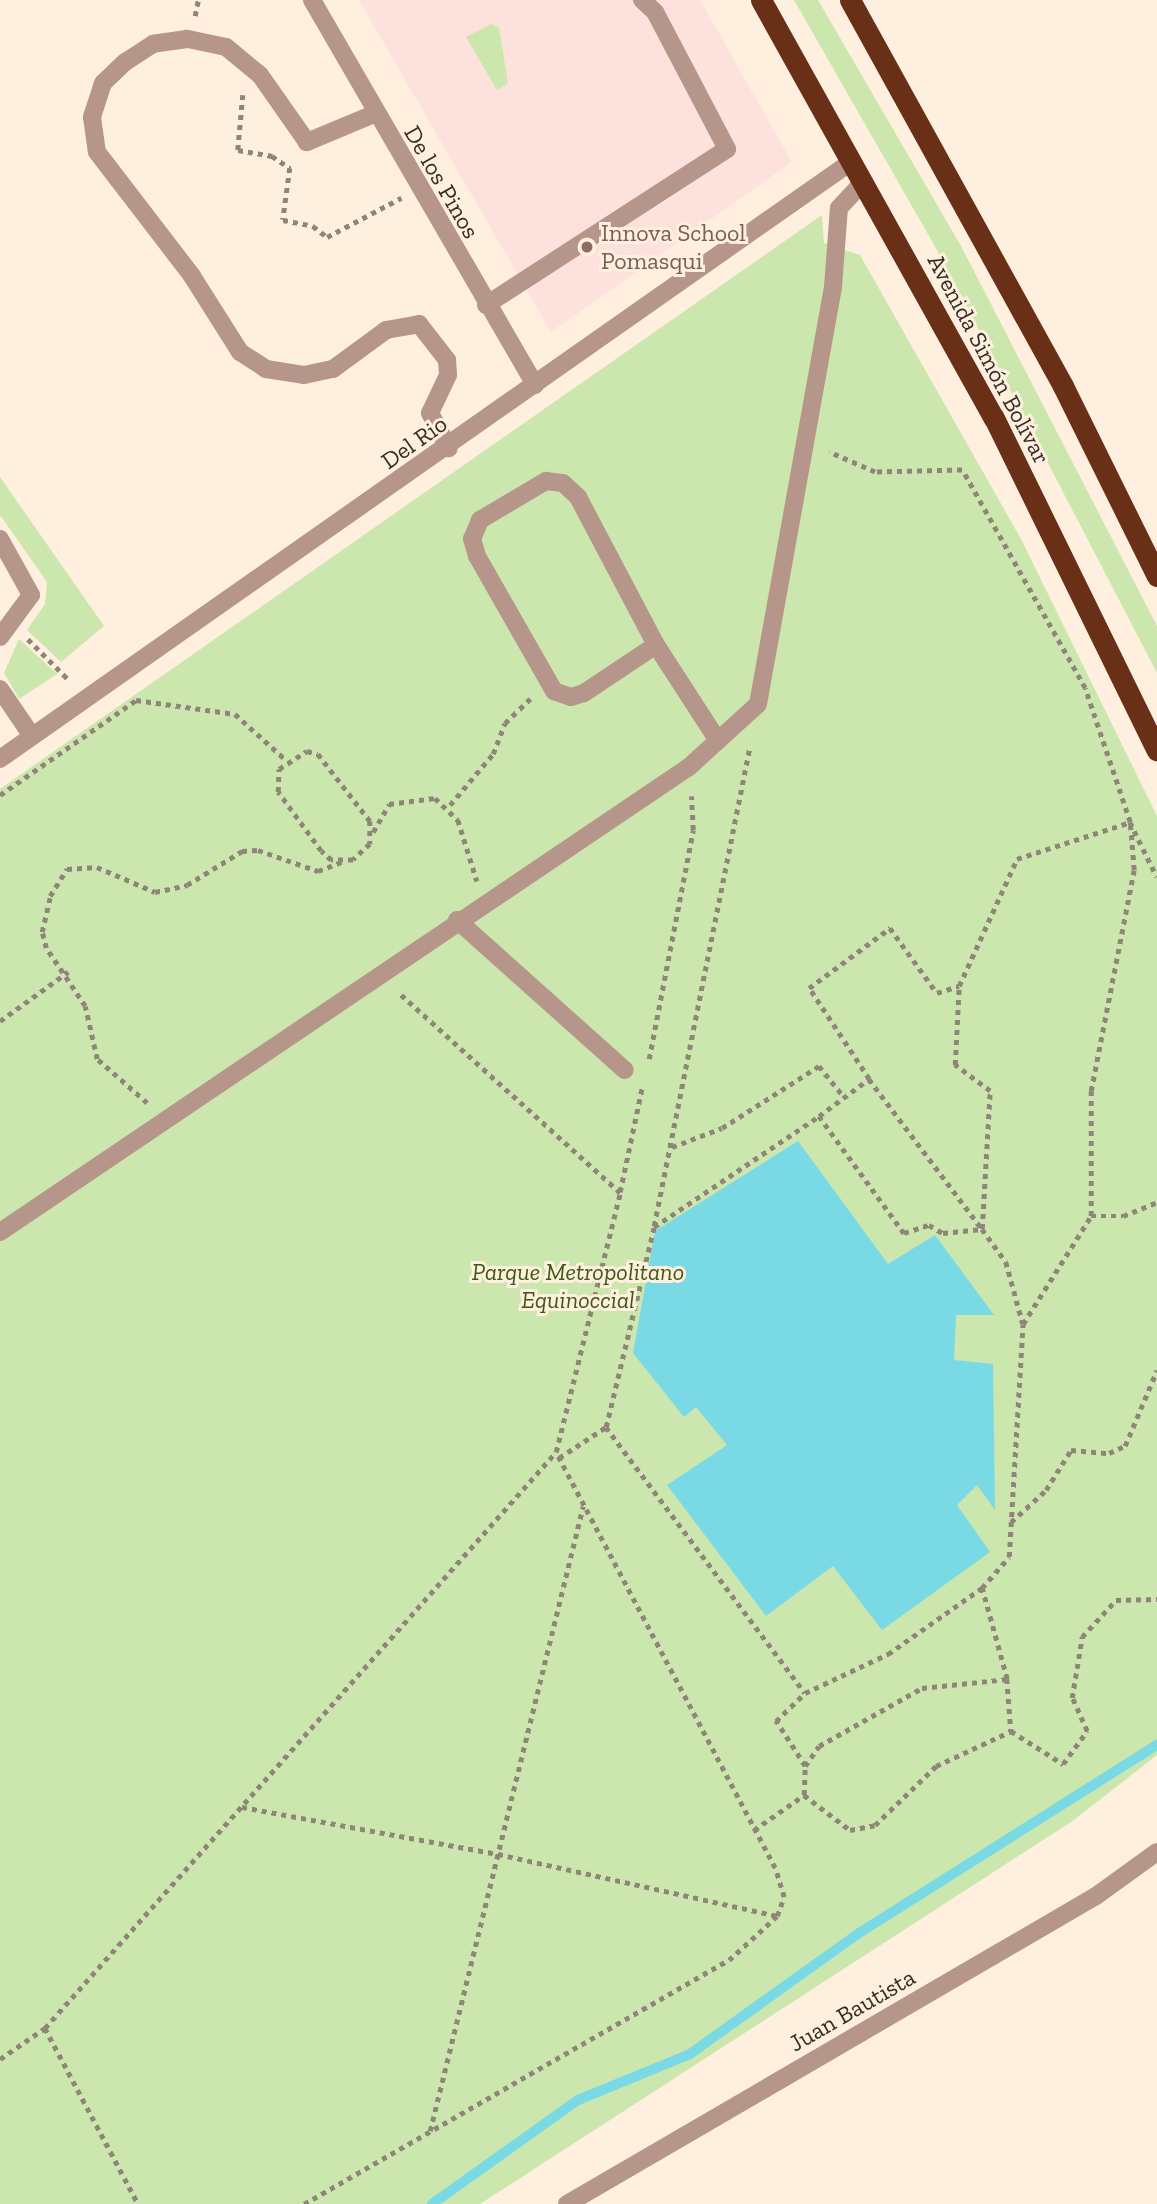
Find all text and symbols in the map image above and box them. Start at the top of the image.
street label: De los Pinos [398,121,486,243]
place label: Innova School Pomasqui [601,219,746,275]
marker: Innova School Pomasqui [579,239,595,255]
street label: Avenida Simón Bolívar [921,249,1057,469]
street label: Del Rio [375,409,453,475]
park label: Parque Metropolitano Equinoccial [472,1258,684,1314]
street label: Juan Bautista [784,1962,920,2058]

